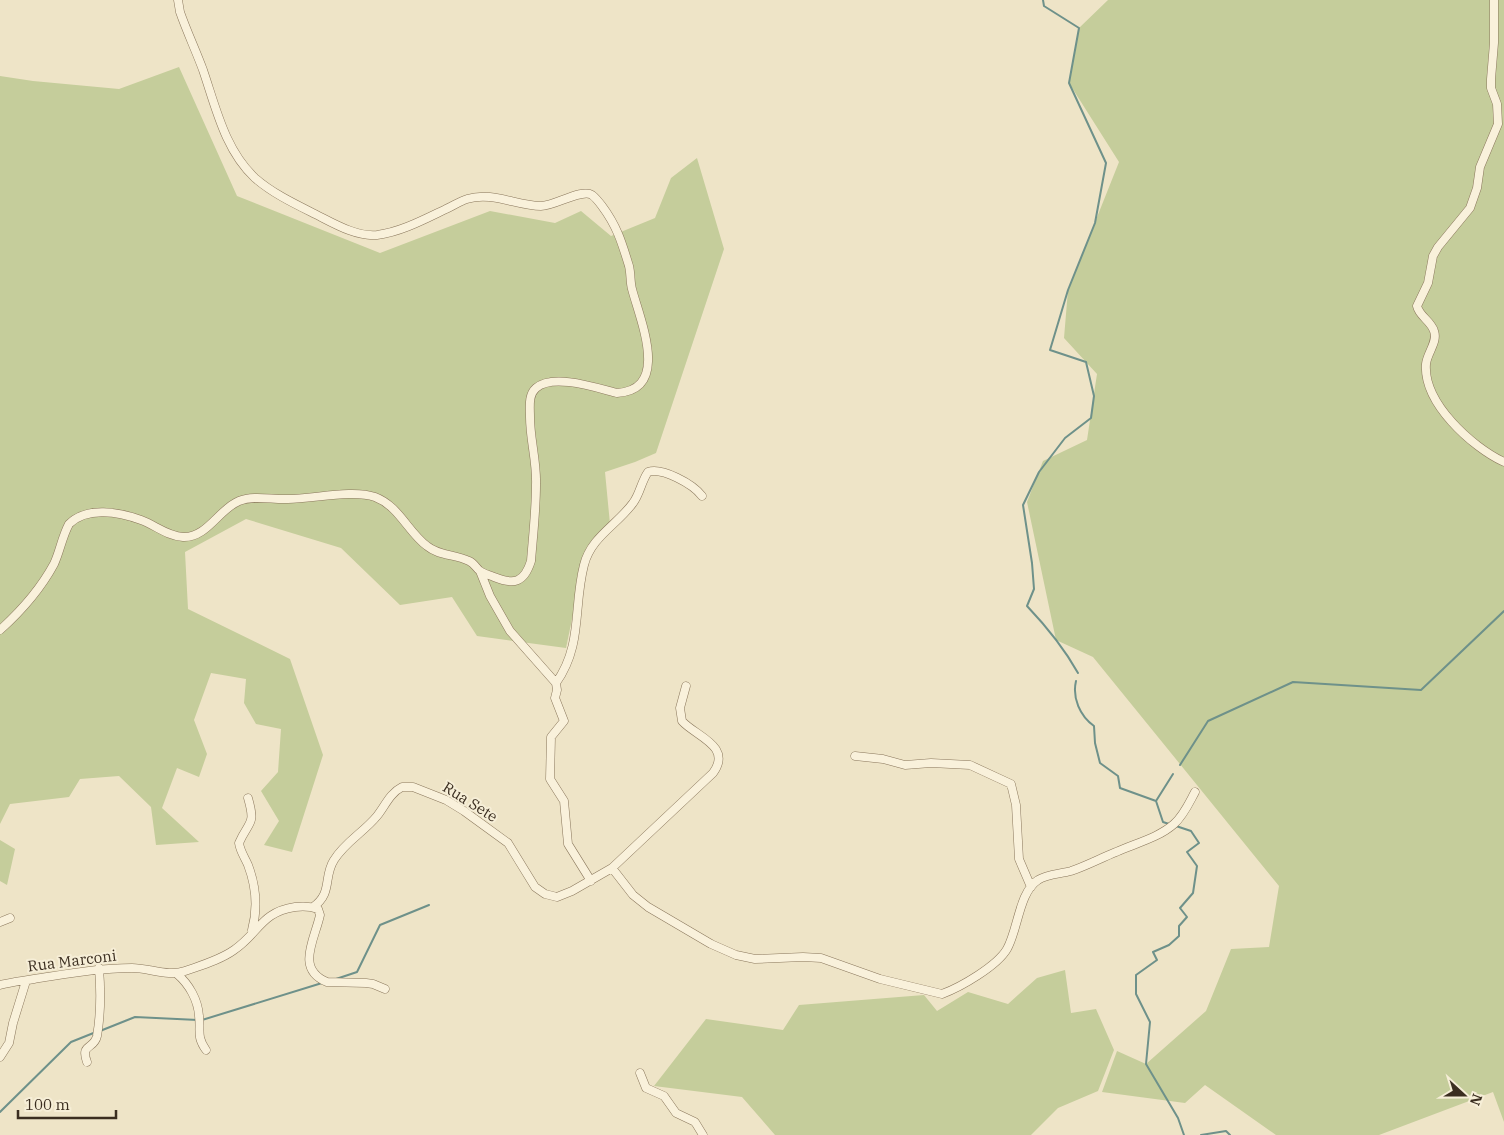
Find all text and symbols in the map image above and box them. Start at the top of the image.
street label: Rua Sete [439,777,501,826]
street label: Rua Marconi [26,946,118,975]
north arrow [1439,1070,1489,1120]
scale bar [18,1088,115,1120]
text: N [1466,1091,1487,1108]
text: 100 m [25,1095,70,1114]

